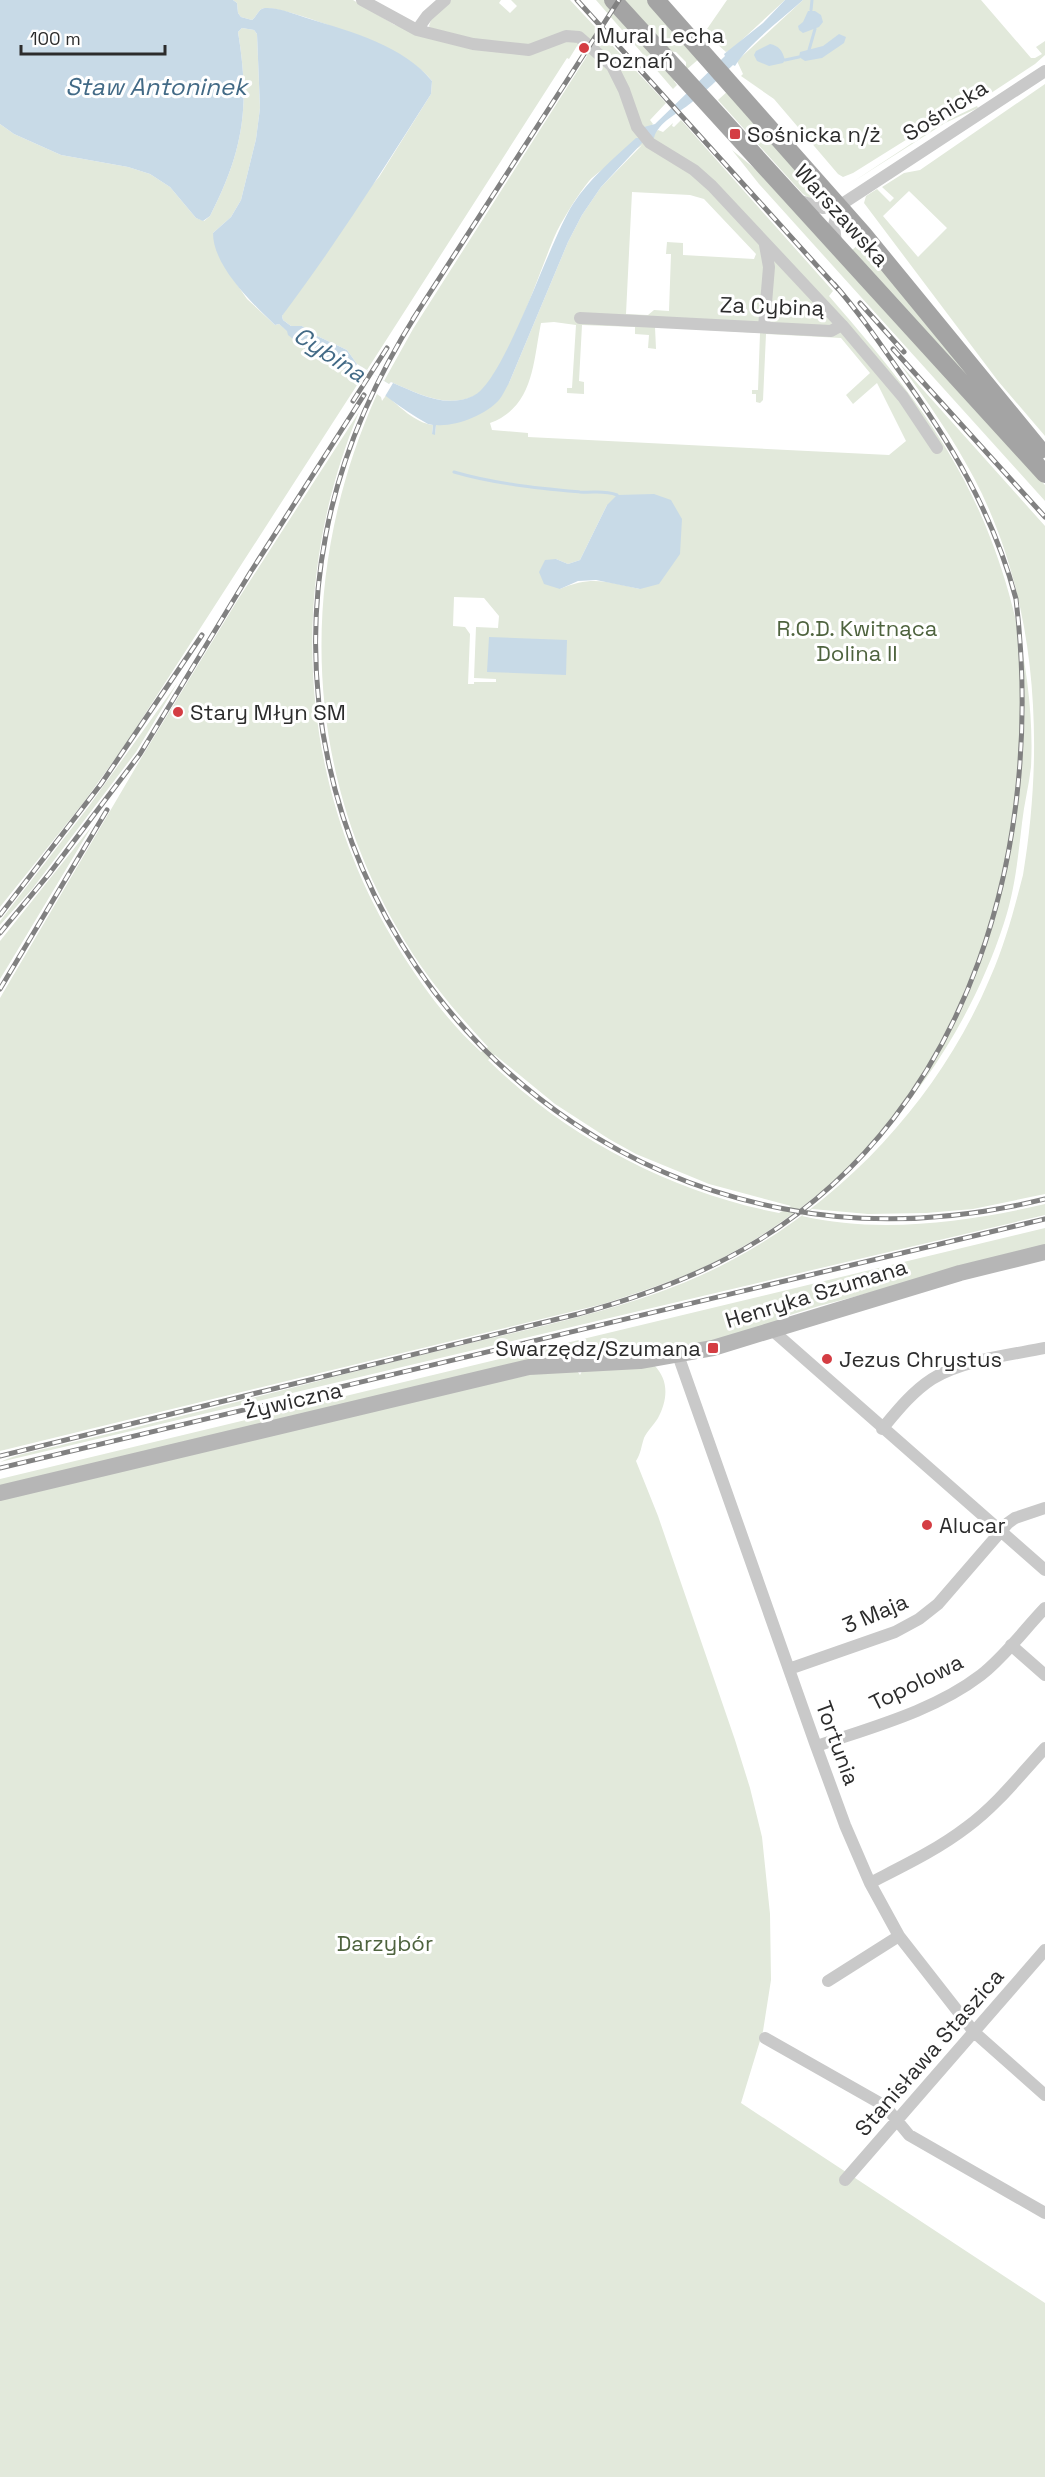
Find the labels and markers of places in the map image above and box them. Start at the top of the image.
place label: Mural Lecha Poznań [596,21,725,74]
marker: Mural Lecha Poznań [577,41,591,55]
place label: Sośnicka n/ż [747,120,881,148]
marker: Sośnicka n/ż [728,127,742,141]
place label: Stary Młyn SM [190,698,346,726]
marker: Stary Młyn SM [171,705,185,719]
place label: Swarzędz/Szumana [495,1334,701,1362]
marker: Swarzędz/Szumana [706,1341,720,1355]
place label: Jezus Chrystus [839,1345,1002,1373]
marker: Jezus Chrystus [820,1352,834,1366]
place label: Alucar [939,1511,1006,1539]
marker: Alucar [920,1518,934,1532]

